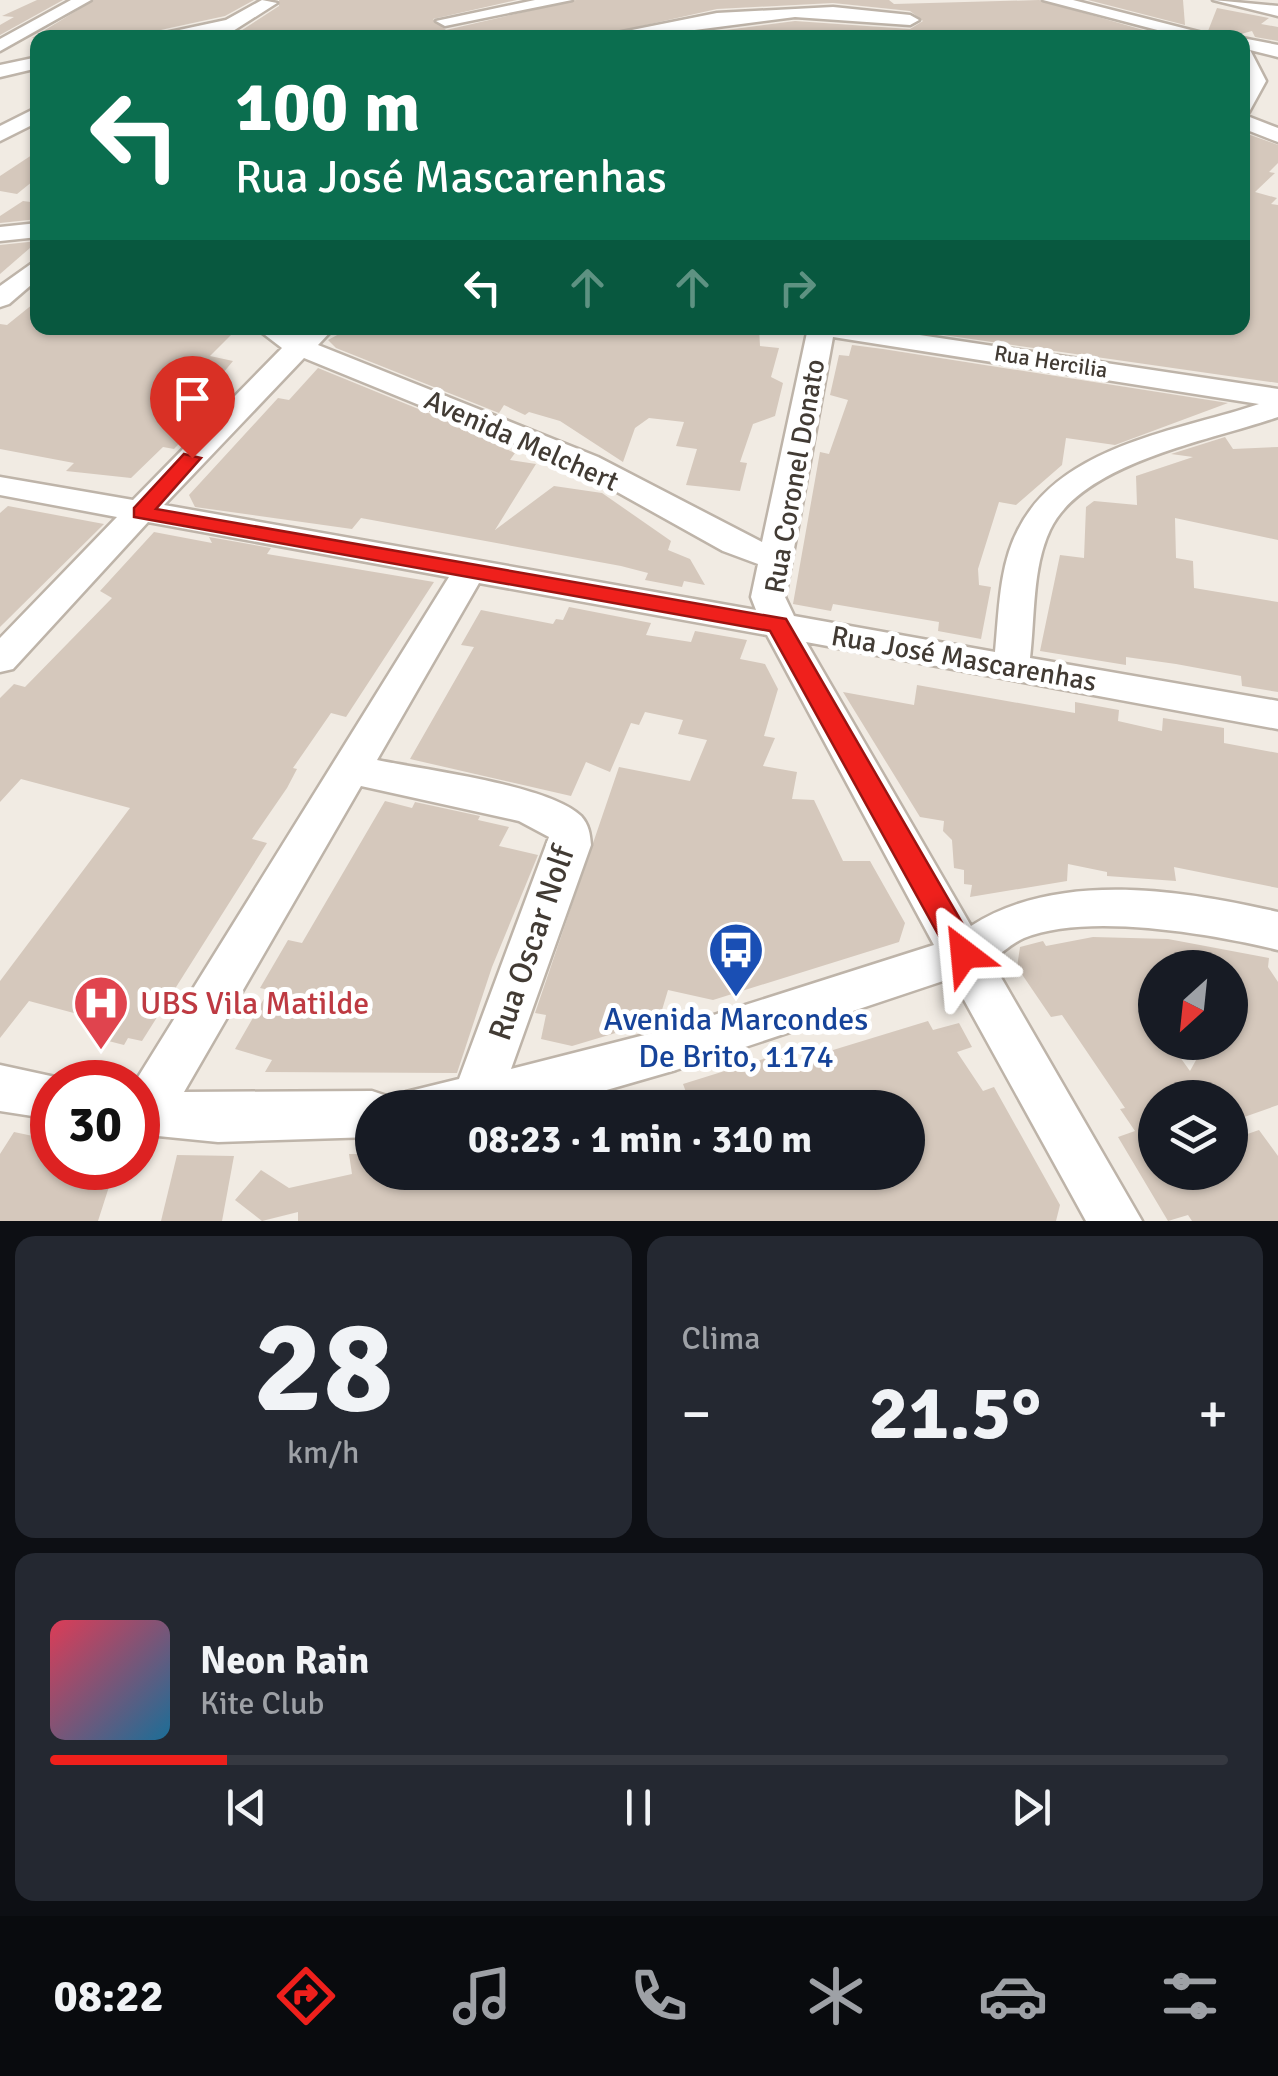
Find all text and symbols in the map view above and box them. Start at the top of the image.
text: 100 m [235,64,420,150]
icon: left [70,70,200,200]
text: Rua José Mascarenhas [235,150,667,205]
icon: left [455,260,510,315]
icon: ahead [560,260,615,315]
icon: ahead [665,260,720,315]
icon: right [770,260,825,315]
street label: Rua Hercilia [992,339,1109,384]
pin [150,356,235,459]
street label: Rua Coronel Donato [758,356,832,596]
icon: arrive [165,371,220,426]
street label: Avenida Melchert [419,383,624,499]
street label: Rua José Mascarenhas [829,619,1099,699]
street label: Rua Oscar Nolf [480,840,583,1045]
position arrow [912,902,1016,1006]
bus stop icon: Avenida Marcondes De Brito, 1174 [706,920,766,999]
north arrow [1138,950,1248,1060]
map controls [1138,950,1248,1190]
hospital icon: UBS Vila Matilde [71,973,131,1052]
place label: UBS Vila Matilde [140,984,369,1023]
place label: Avenida Marcondes De Brito, 1174 [604,1000,868,1076]
speed limit sign: 30 [30,1060,160,1190]
button: layers [1138,1080,1248,1190]
text: 08:23 · 1 min · 310 m [468,1116,812,1163]
text: 28 [253,1288,393,1448]
text: Clima [682,1319,760,1358]
text: 21.5° [868,1367,1041,1460]
text: − [682,1380,711,1448]
text: + [1198,1380,1228,1448]
text: km/h [287,1433,359,1472]
text: Neon Rain [200,1637,369,1684]
text: Kite Club [200,1684,324,1723]
icon: previous [219,1780,274,1835]
icon: pause [611,1780,666,1835]
icon: next [1004,1780,1059,1835]
icon: directions [271,1961,341,2031]
icon: music [447,1961,517,2031]
icon: phone [624,1961,694,2031]
icon: climate [801,1961,871,2031]
icon: car [978,1961,1048,2031]
icon: filters [1155,1961,1225,2031]
text: 08:22 [53,1969,164,2024]

